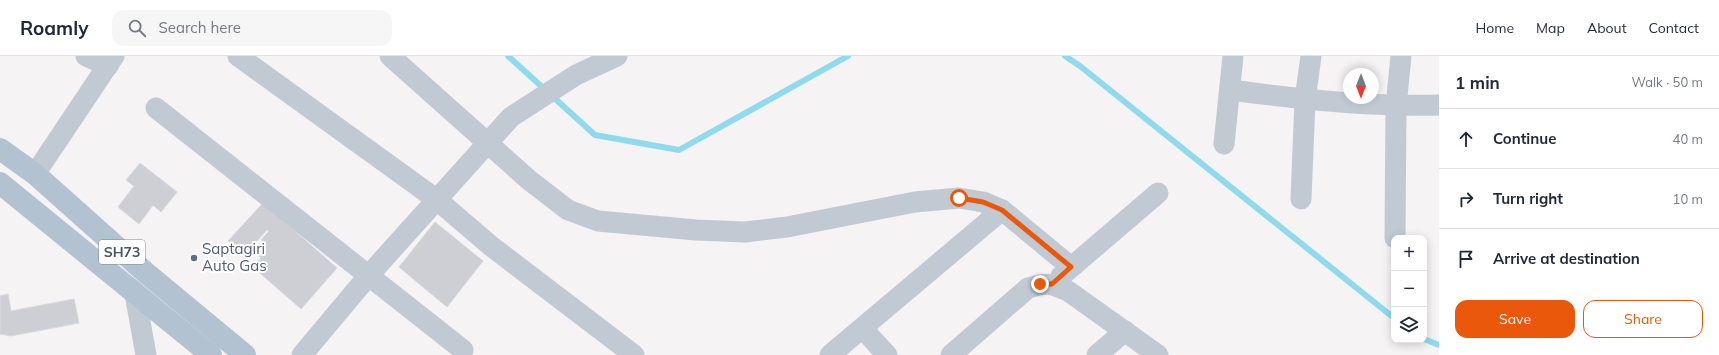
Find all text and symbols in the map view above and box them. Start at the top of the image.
search box [112,10,392,46]
text: Roamly [20,16,88,40]
icon: search [126,17,148,39]
text: Search here [158,18,241,37]
text: Home [1475,19,1514,37]
text: Map [1536,19,1565,37]
text: About [1587,19,1627,37]
text: Contact [1649,19,1699,37]
north arrow [1343,68,1379,104]
text: 1 min [1455,72,1500,93]
text: Walk · 50 m [1632,74,1703,90]
icon: ahead [1455,128,1477,150]
text: Continue [1493,129,1556,148]
text: 40 m [1673,131,1703,147]
icon: right [1455,188,1477,210]
route start [950,189,968,207]
text: Turn right [1493,189,1563,208]
text: 10 m [1673,191,1703,207]
map controls [1391,235,1427,343]
button: + [1391,235,1427,271]
place label: Saptagiri Auto Gas [202,239,267,275]
road number: SH73 [99,240,145,264]
icon: arrive [1455,248,1477,270]
text: Arrive at destination [1493,249,1640,268]
marker: Saptagiri Auto Gas [189,253,199,263]
button: − [1391,271,1427,307]
route end [1031,275,1049,293]
button: Save [1455,300,1575,338]
button: Share [1583,300,1703,338]
button: layers [1391,307,1427,343]

